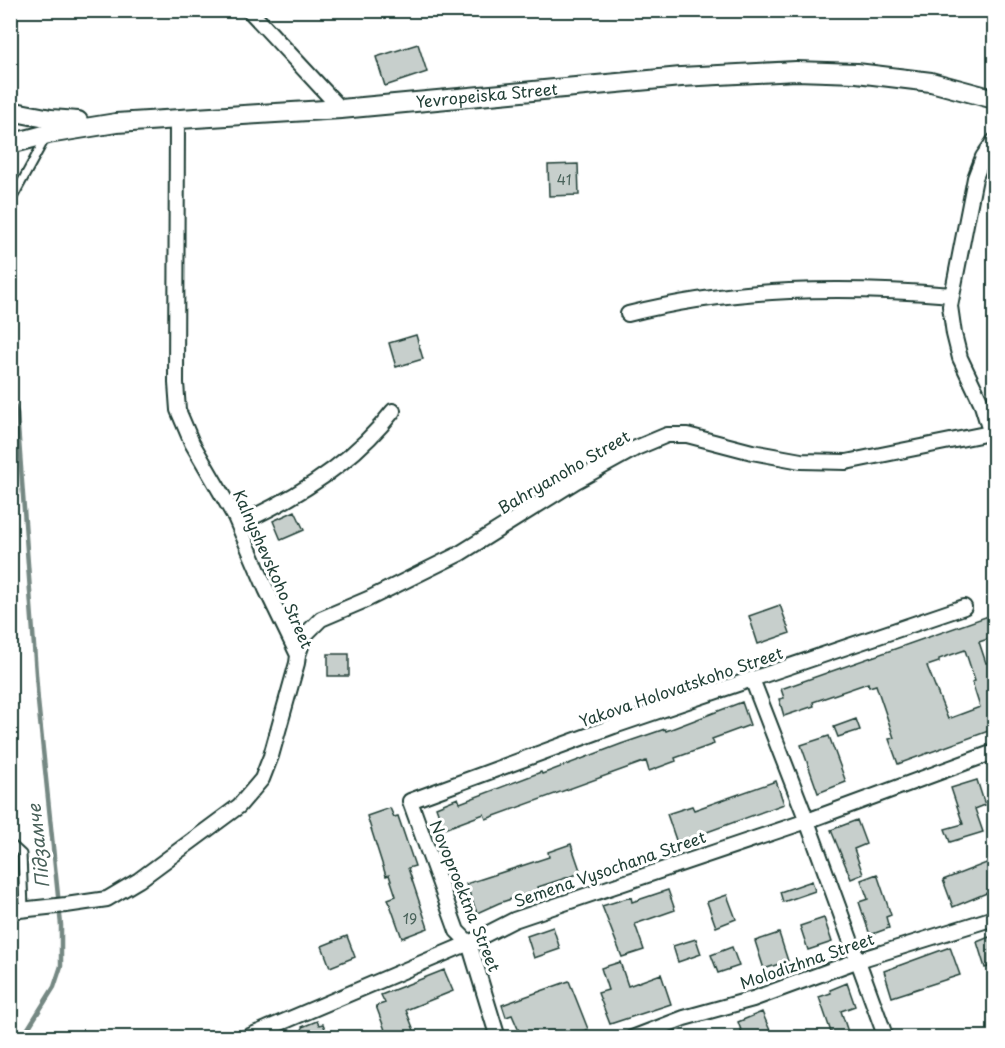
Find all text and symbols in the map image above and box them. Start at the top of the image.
street label: Yevropeiska Street [415,76,559,113]
house number: 41 [557,169,571,190]
street label: Bahryanoho Street [493,423,634,519]
street label: Kalnyshevskoho Street [228,485,320,652]
street label: Yakova Holovatskoho Street [576,640,786,732]
water label: Підзамче [20,801,55,889]
street label: Novoproektna Street [425,816,507,975]
street label: Semena Vysochana Street [510,824,709,912]
house number: 19 [403,908,417,929]
street label: Molodizhna Street [736,926,877,994]

